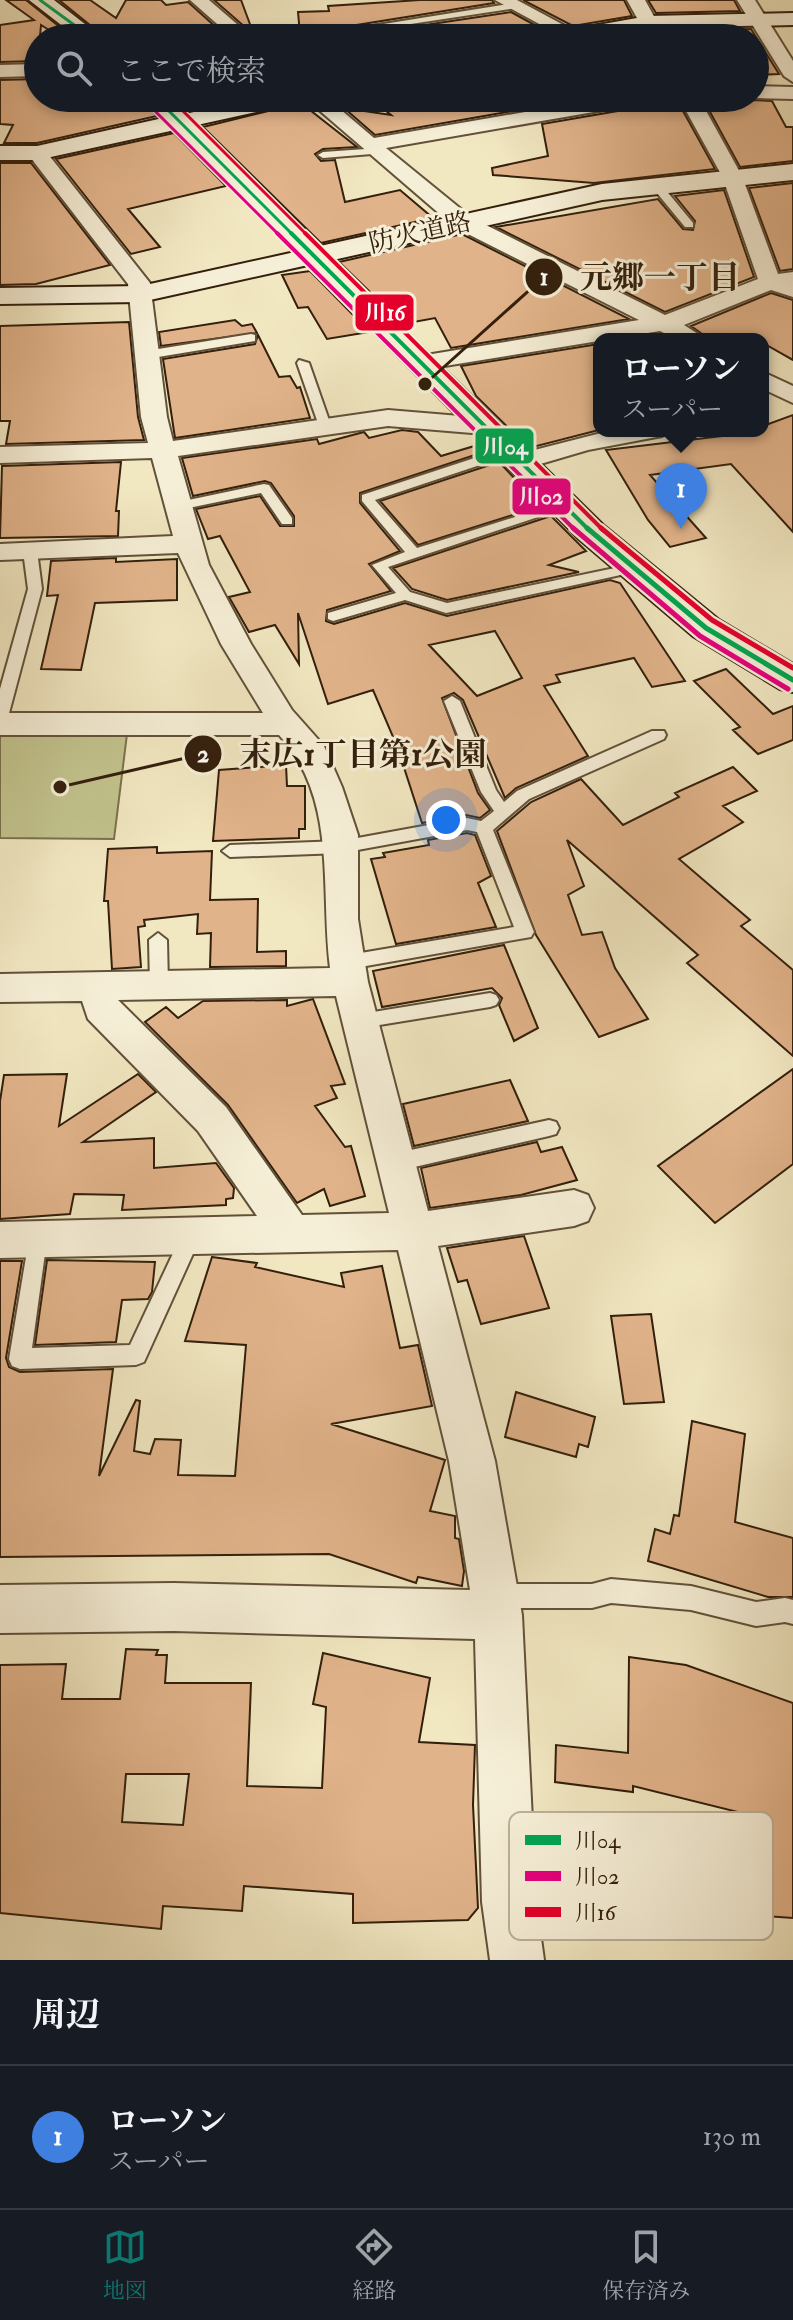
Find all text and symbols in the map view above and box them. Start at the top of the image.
search box [24,24,769,112]
icon: search [52,46,96,90]
text: ここで検索 [116,53,266,90]
street label: 防火道路 [366,206,474,260]
callout: 元郷一丁目 [524,249,756,305]
text: 元郷一丁目 [580,258,740,298]
text: 1 [540,262,548,293]
line badge: 川16 [354,293,415,332]
text: 川16 [365,299,407,327]
popup [593,333,769,437]
text: ローソン [622,351,740,388]
text: スーパー [622,394,723,426]
line badge: 川04 [474,427,535,465]
text: 川04 [482,433,530,461]
pin: 1 [655,463,707,529]
line badge: 川02 [511,477,572,516]
text: 川02 [519,483,563,511]
callout: 末広1丁目第1公園 [183,726,502,782]
text: 末広1丁目第1公園 [240,735,486,775]
text: 2 [197,739,209,770]
your location [426,800,466,840]
legend [509,1812,773,1940]
text: 川04 [575,1827,621,1855]
text: 川02 [575,1863,619,1891]
text: 川16 [575,1899,618,1927]
text: 周辺 [32,1994,100,2037]
text: ローソン [108,2103,227,2140]
text: 1 [53,2121,63,2153]
text: 130 m [703,2121,761,2153]
text: スーパー [108,2146,209,2178]
tab: 地図 [103,2225,147,2305]
tab: 経路 [352,2225,396,2305]
tab: 保存済み [602,2225,690,2305]

